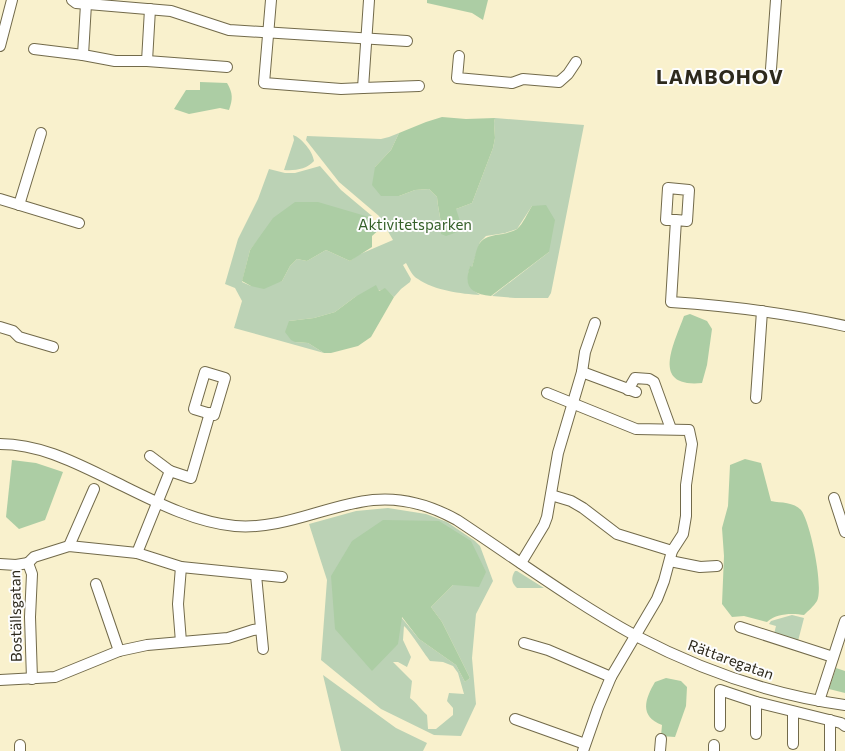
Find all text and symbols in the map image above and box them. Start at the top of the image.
district label: LAMBOHOV [656,64,784,88]
park label: Aktivitetsparken [358,215,472,233]
street label: Boställsgatan [5,570,25,662]
street label: Rättaregatan [686,635,776,683]

